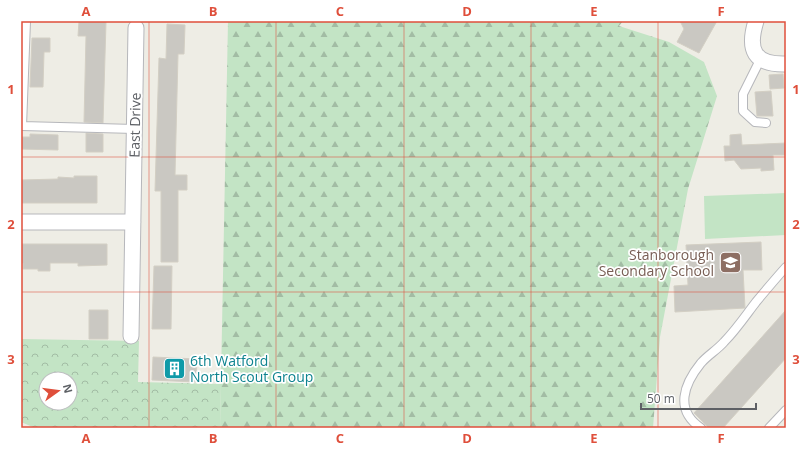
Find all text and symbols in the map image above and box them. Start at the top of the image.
text: A [82,2,91,20]
text: B [209,2,218,20]
text: C [336,2,344,20]
text: D [462,2,472,20]
text: E [590,2,598,20]
text: F [717,2,725,20]
text: 1 [7,80,15,98]
text: 1 [792,80,800,98]
street label: East Drive [124,92,145,158]
text: 2 [7,215,15,233]
text: 2 [792,215,800,233]
place label: Stanborough Secondary School [599,245,714,280]
school or university icon: Stanborough Secondary School [717,250,743,276]
text: 3 [7,350,15,368]
text: 3 [792,350,800,368]
place label: 6th Watford North Scout Group [190,351,313,386]
building icon: 6th Watford North Scout Group [161,356,187,382]
north arrow [38,371,78,411]
text: N [60,382,77,395]
scale bar [641,385,756,411]
text: 50 m [647,390,675,407]
text: A [82,429,91,447]
text: B [209,429,218,447]
text: C [336,429,344,447]
text: D [462,429,472,447]
text: E [590,429,598,447]
text: F [717,429,725,447]

